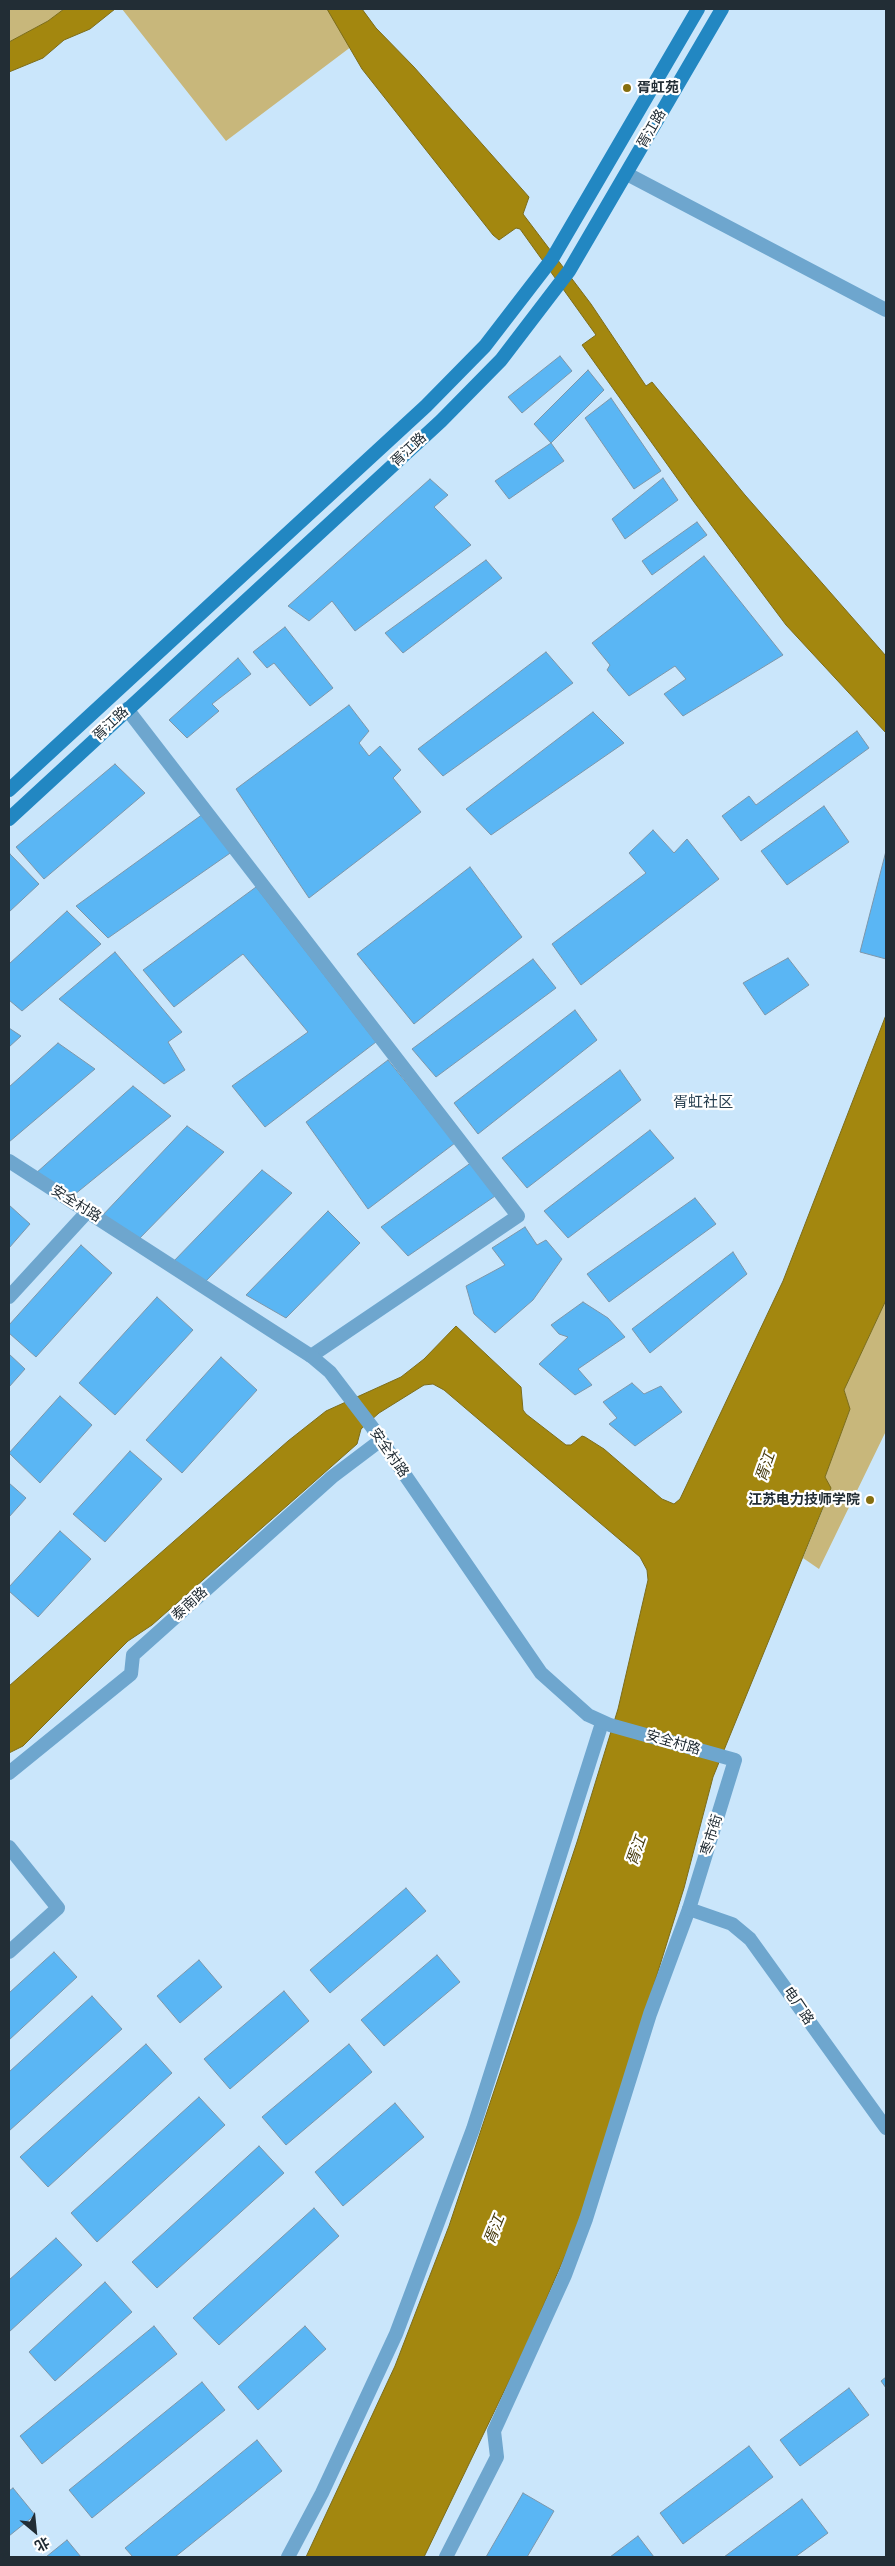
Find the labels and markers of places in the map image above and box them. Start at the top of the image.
place label: 胥虹苑 [637,80,679,96]
marker: 胥虹苑 [621,82,633,94]
place label: 江苏电力技师学院 [748,1492,860,1508]
marker: 江苏电力技师学院 [864,1494,876,1506]

